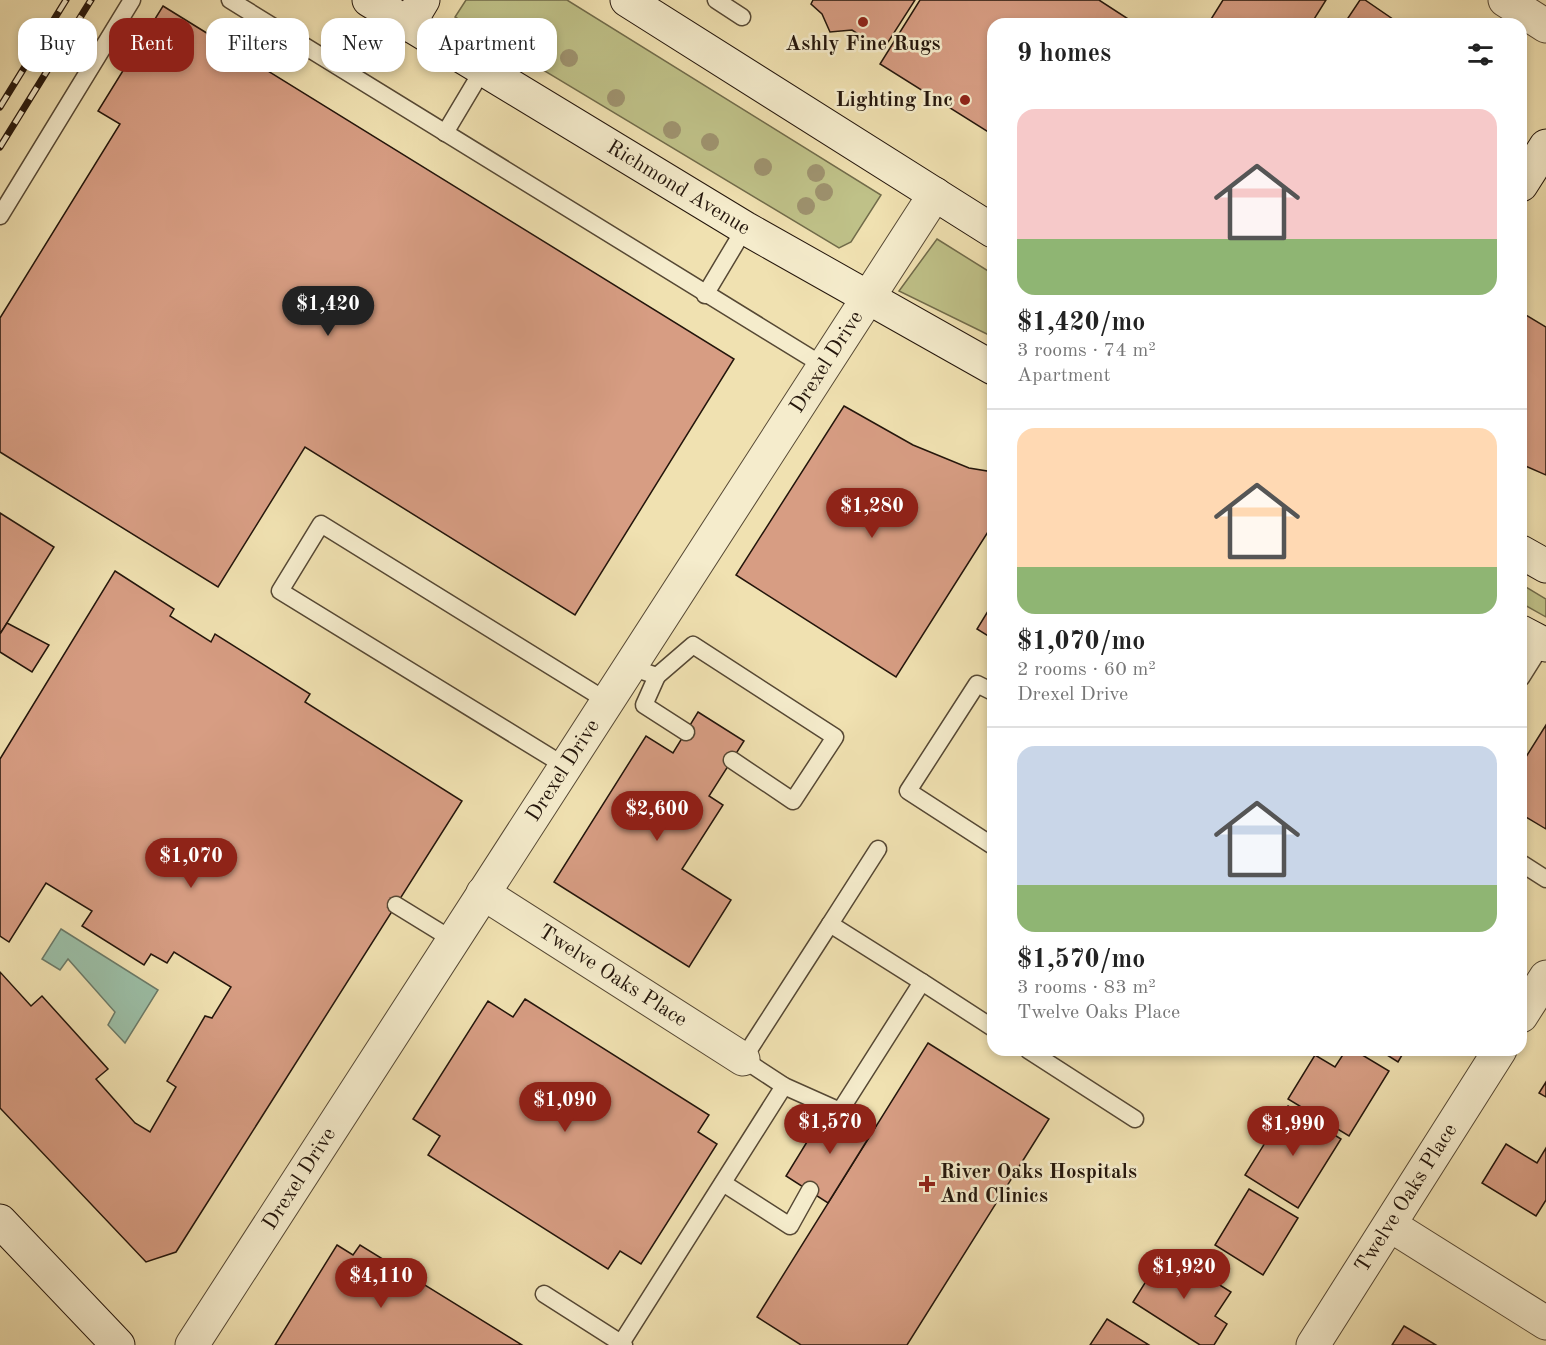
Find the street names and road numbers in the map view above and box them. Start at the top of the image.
street label: Richmond Avenue [603,136,754,239]
street label: Drexel Drive [786,307,867,417]
street label: Drexel Drive [522,716,603,825]
street label: Twelve Oaks Place [535,921,691,1031]
street label: Twelve Oaks Place [1351,1120,1461,1276]
street label: Drexel Drive [259,1124,340,1233]

